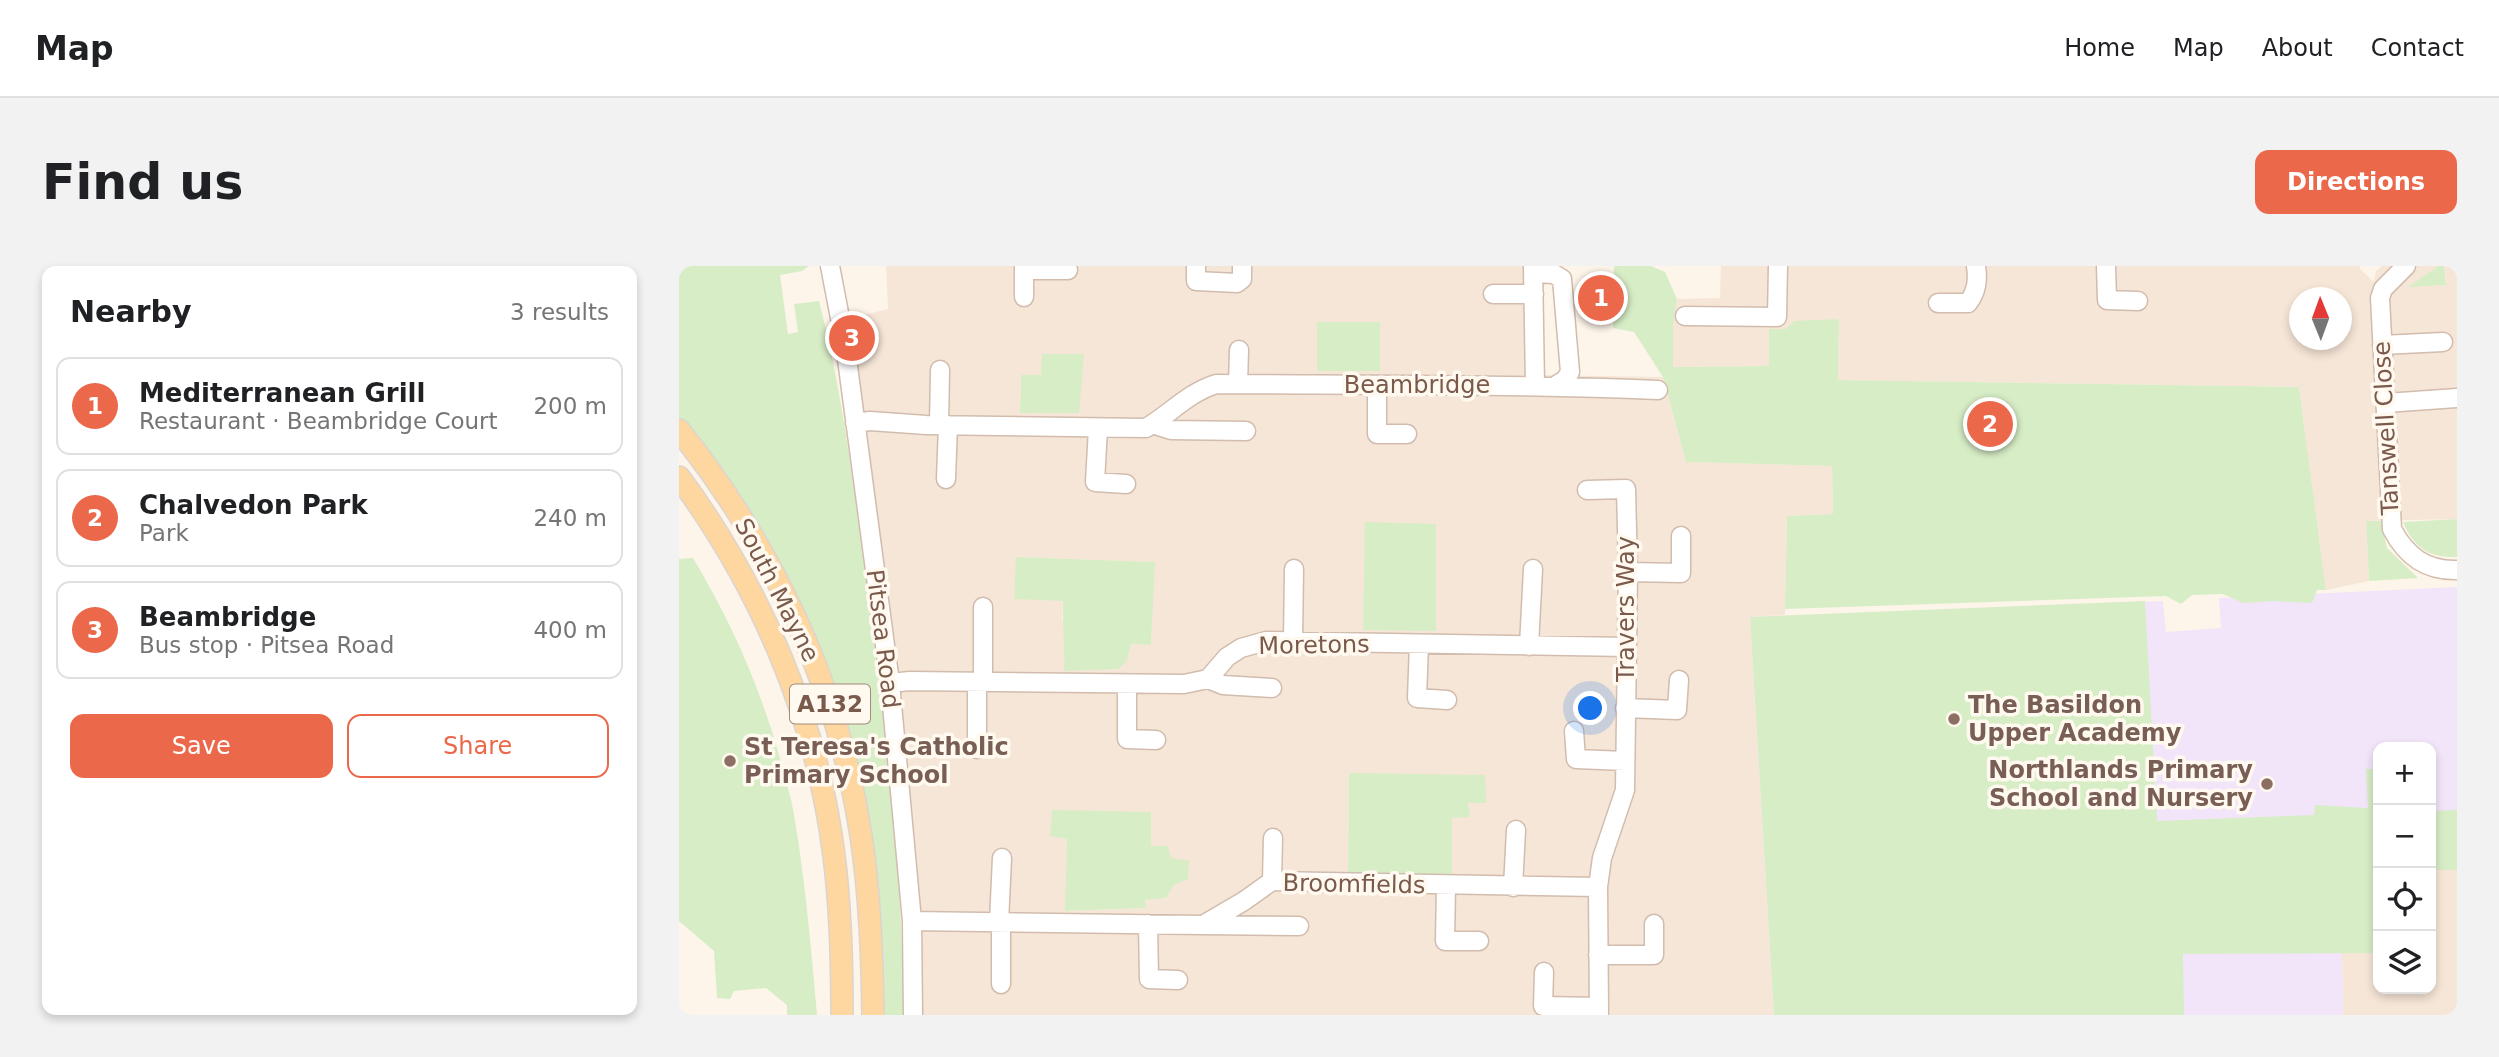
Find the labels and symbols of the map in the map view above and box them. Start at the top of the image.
pin: 1 [1578,272,1624,324]
north arrow [2289,287,2352,350]
pin: 3 [829,312,875,364]
street label: Tanswell Close [2367,340,2405,517]
street label: Beambridge [1344,371,1490,399]
pin: 2 [1967,398,2013,450]
street label: South Mayne [729,514,825,666]
street label: Travers Way [1612,536,1640,683]
street label: Pitsea Road [861,568,905,710]
street label: Moretons [1258,630,1370,660]
road number: A132 [790,684,870,724]
your location [1573,691,1607,725]
place label: The Basildon Upper Academy [1968,691,2182,747]
marker: The Basildon Upper Academy [1946,711,1962,727]
place label: St Teresa's Catholic Primary School [744,733,1009,789]
marker: St Teresa's Catholic Primary School [722,753,738,769]
place label: Northlands Primary School and Nursery [1988,756,2253,812]
marker: Northlands Primary School and Nursery [2259,776,2275,792]
street label: Broomfields [1282,869,1426,899]

